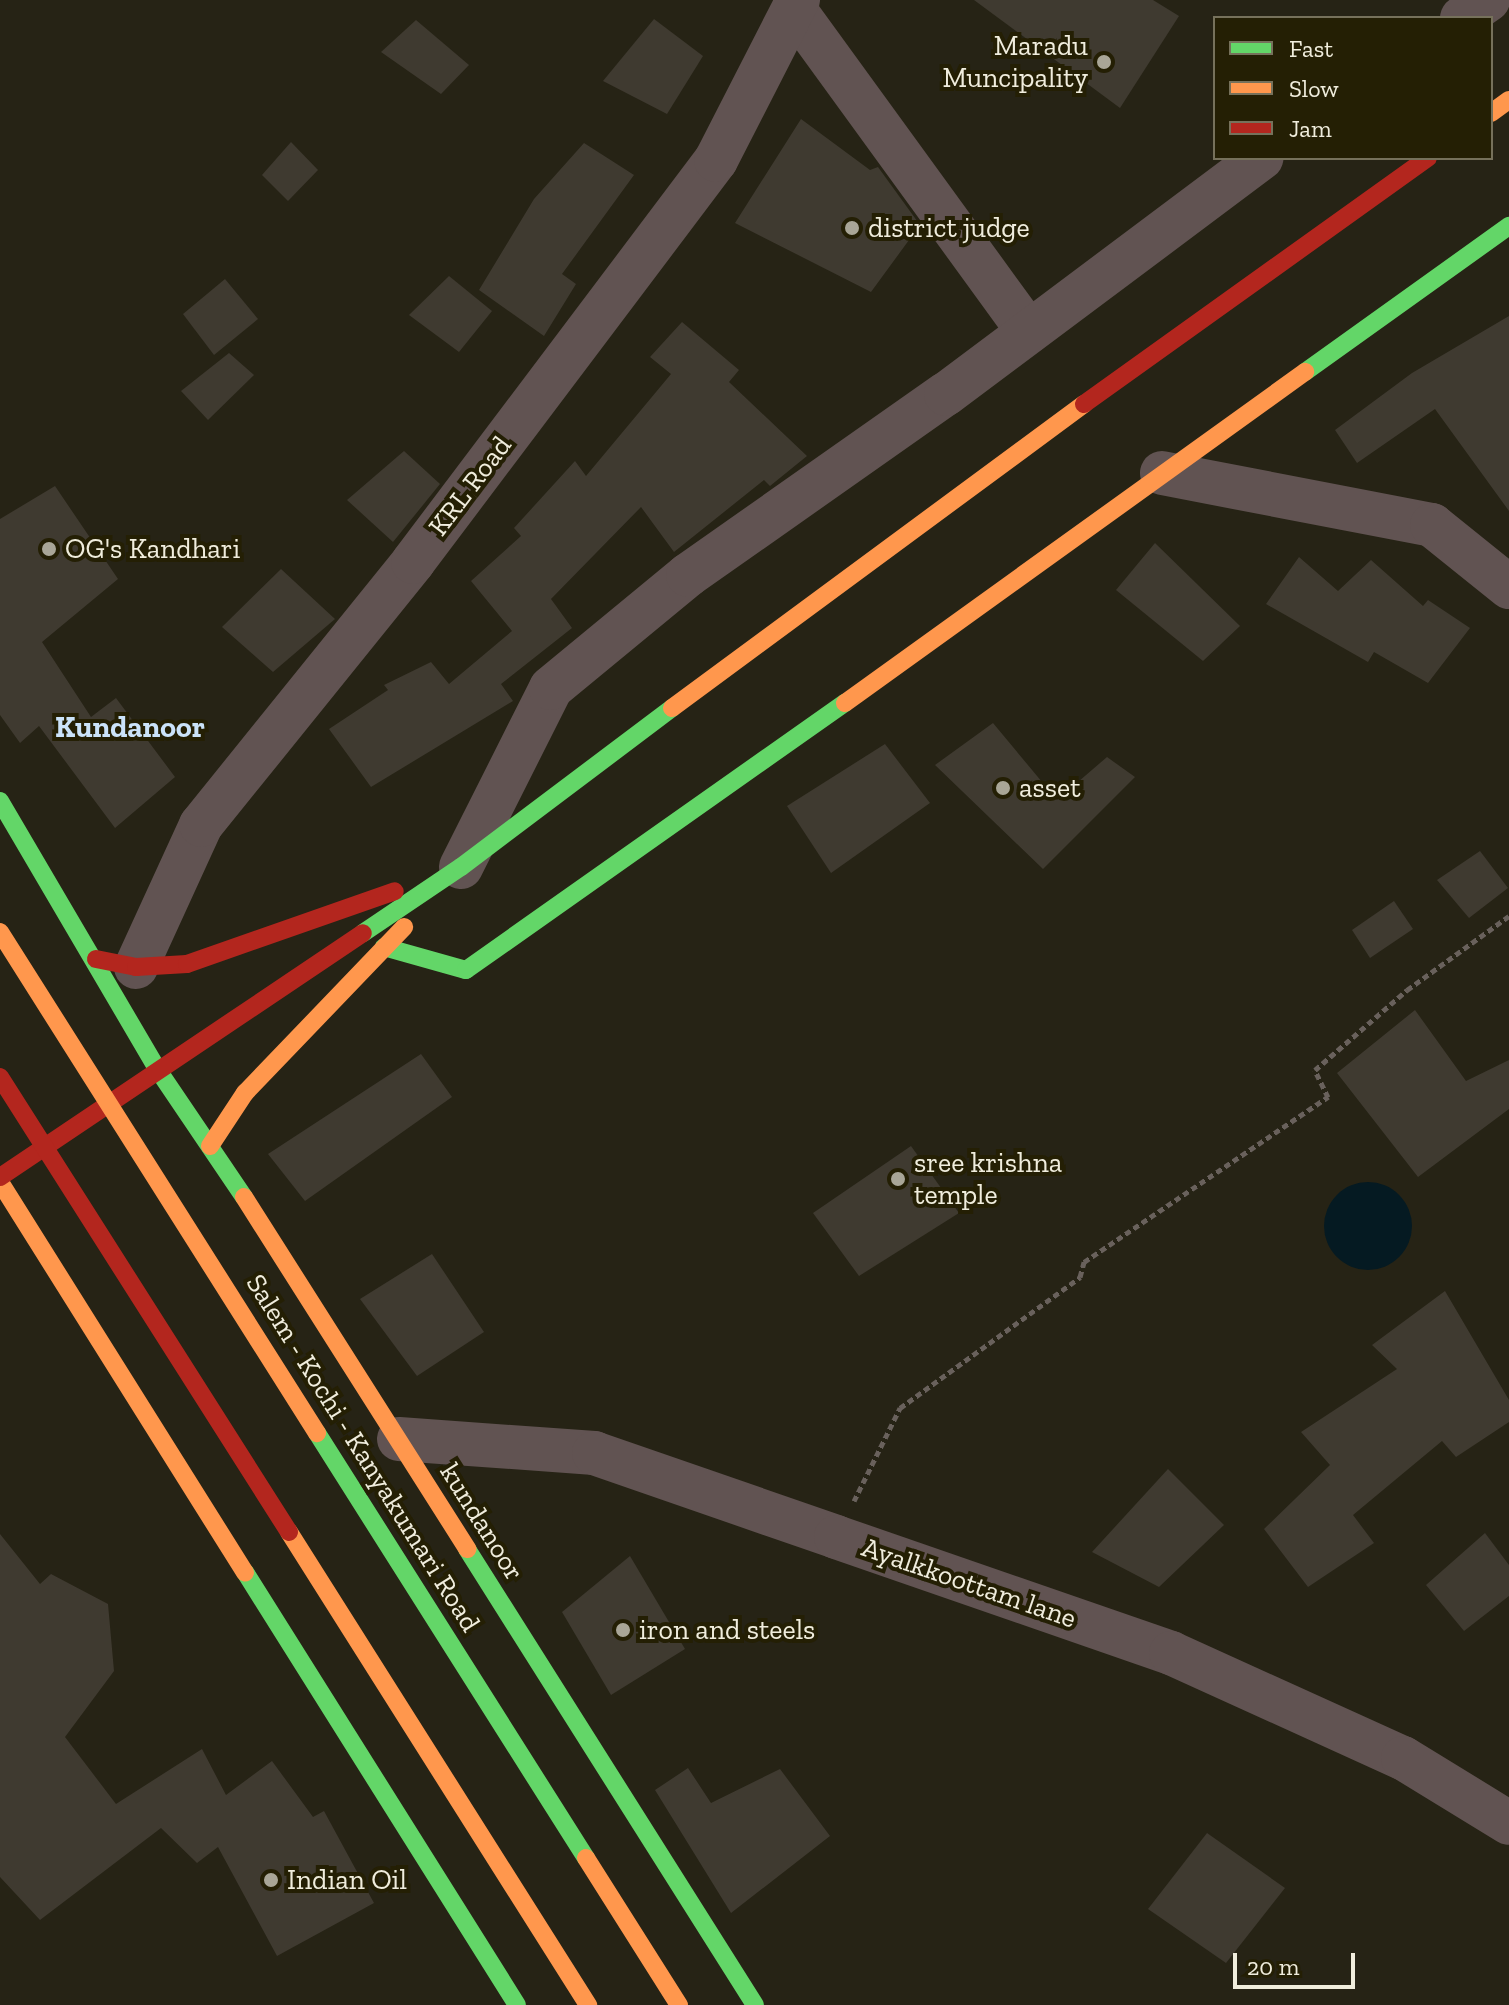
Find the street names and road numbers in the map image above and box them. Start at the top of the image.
street label: KRL Road [421,429,519,543]
street label: Salem - Kochi - Kanyakumari Road [239,1268,487,1638]
street label: kundanoor [433,1457,531,1587]
street label: Ayalkkoottam lane [857,1531,1081,1635]

